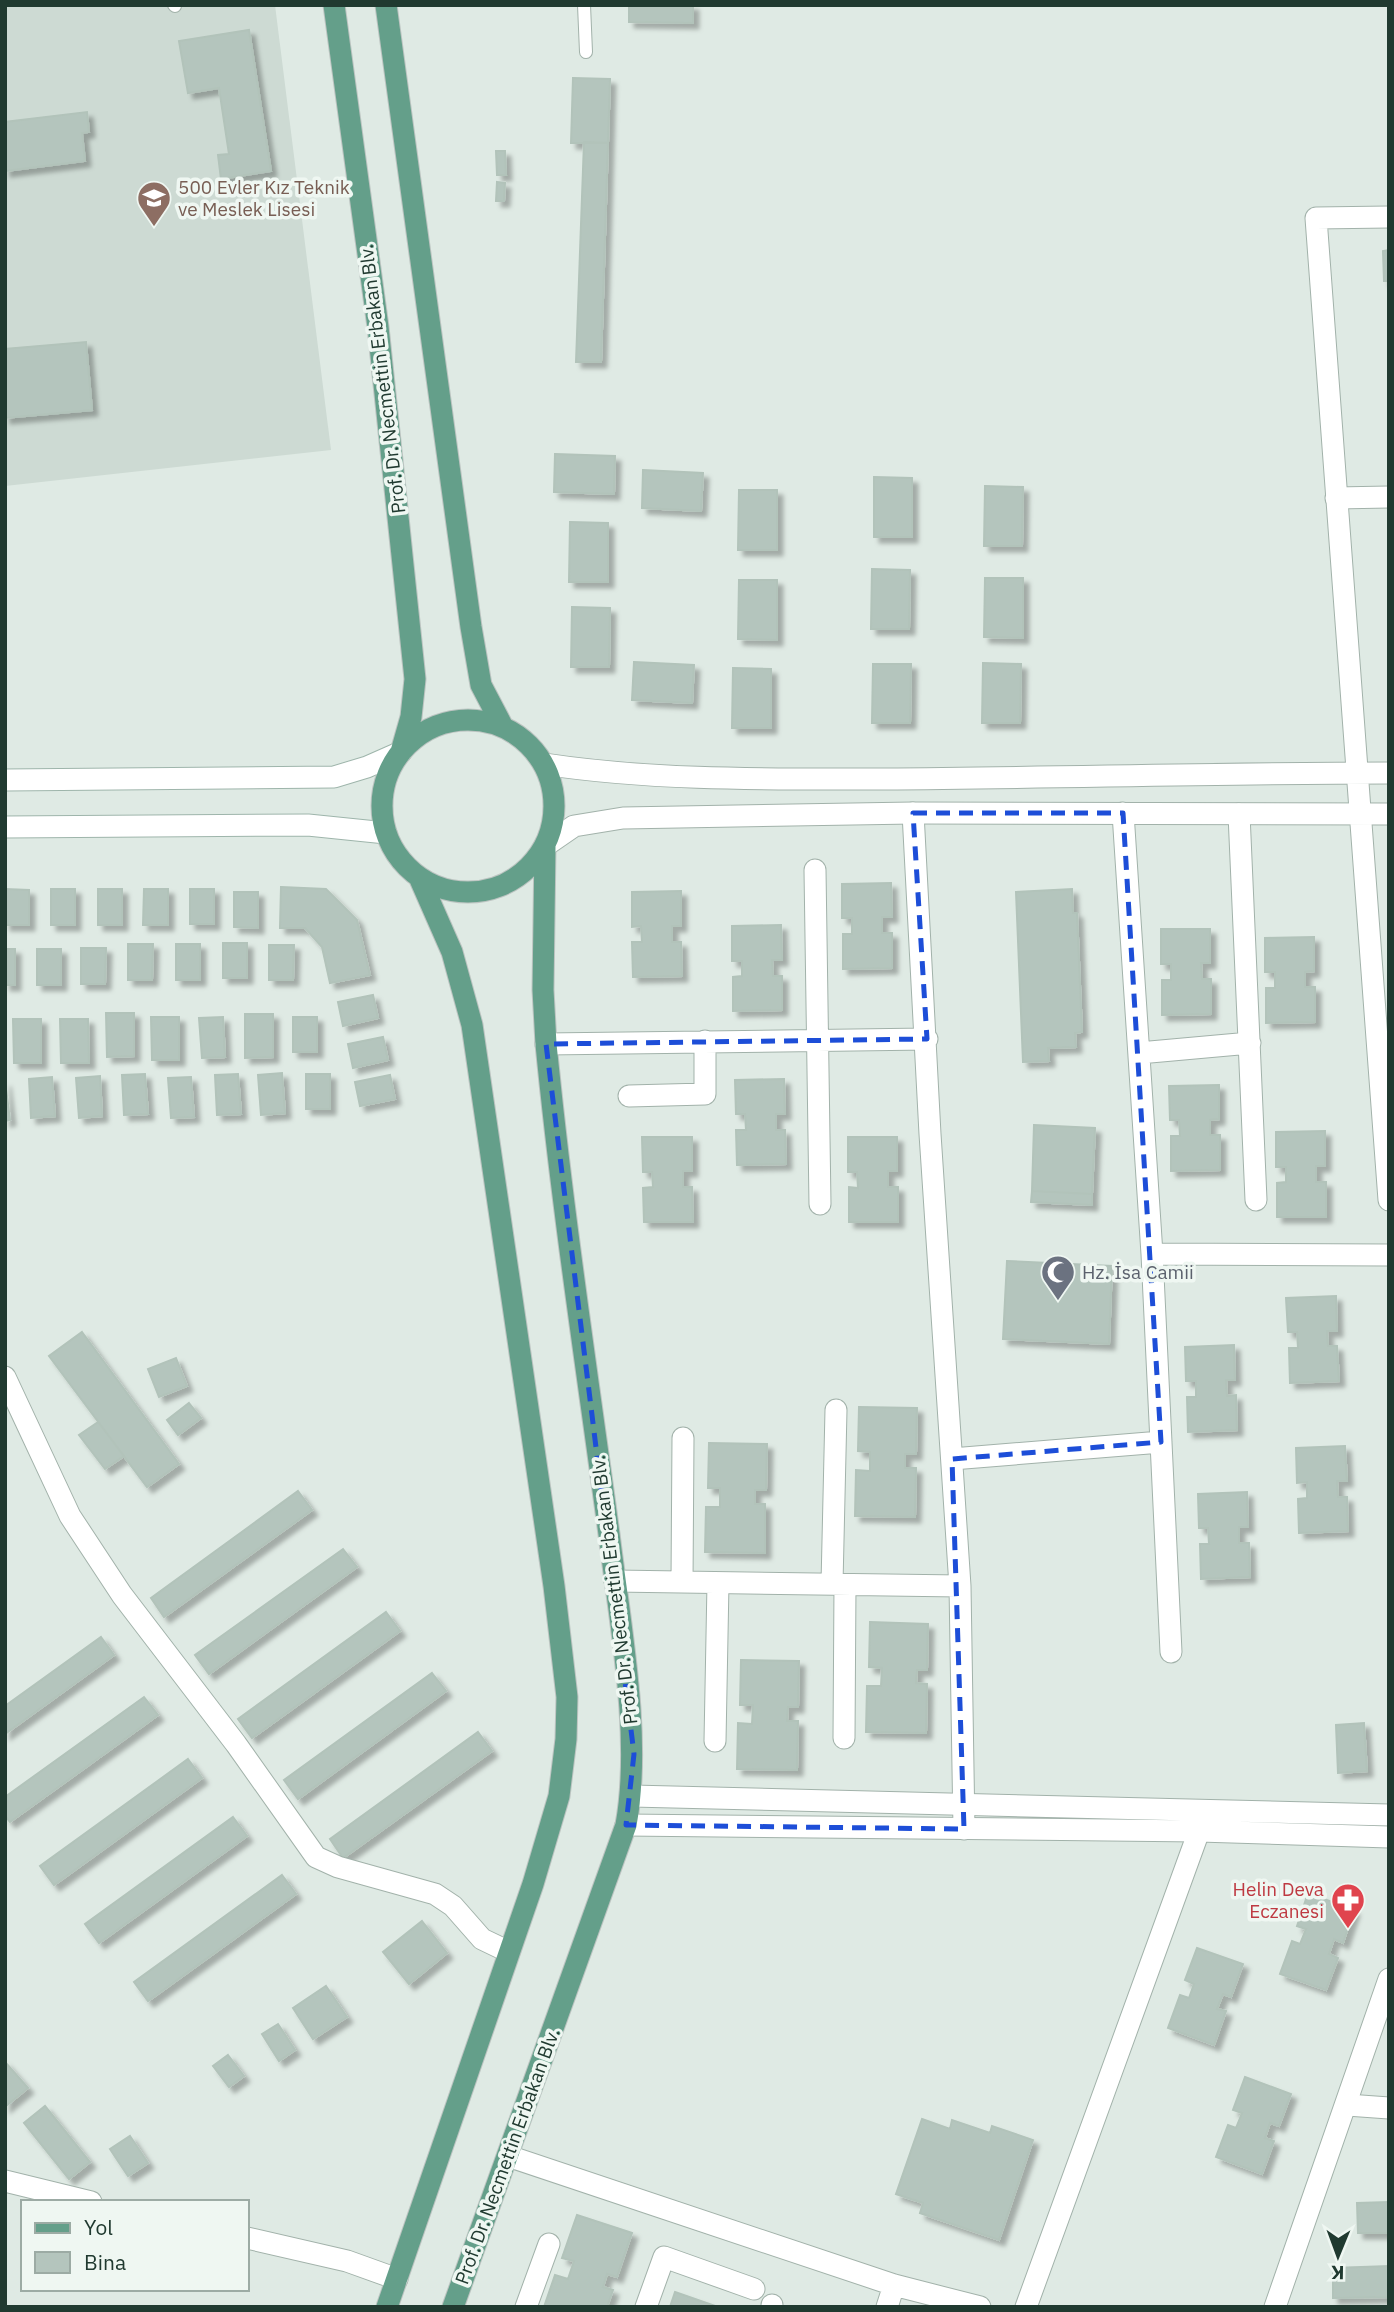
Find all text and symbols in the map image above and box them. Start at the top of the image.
place label: 500 Evler Kız Teknik ve Meslek Lisesi [178,175,350,221]
school or university icon: 500 Evler Kız Teknik ve Meslek Lisesi [135,179,173,228]
street label: Prof. Dr. Necmettin Erbakan Blv. [354,243,410,515]
mosque icon: Hz. İsa Camii [1039,1253,1077,1302]
place label: Hz. İsa Camii [1082,1260,1194,1284]
street label: Prof. Dr. Necmettin Erbakan Blv. [586,1454,642,1726]
place label: Helin Deva Eczanesi [1233,1877,1324,1923]
pharmacy icon: Helin Deva Eczanesi [1329,1881,1367,1930]
street label: Prof. Dr. Necmettin Erbakan Blv. [449,2025,565,2287]
legend [21,2200,248,2291]
text: Yol [84,2213,113,2241]
north arrow [1303,2221,1373,2291]
text: Bina [84,2248,126,2276]
text: K [1331,2261,1345,2285]

